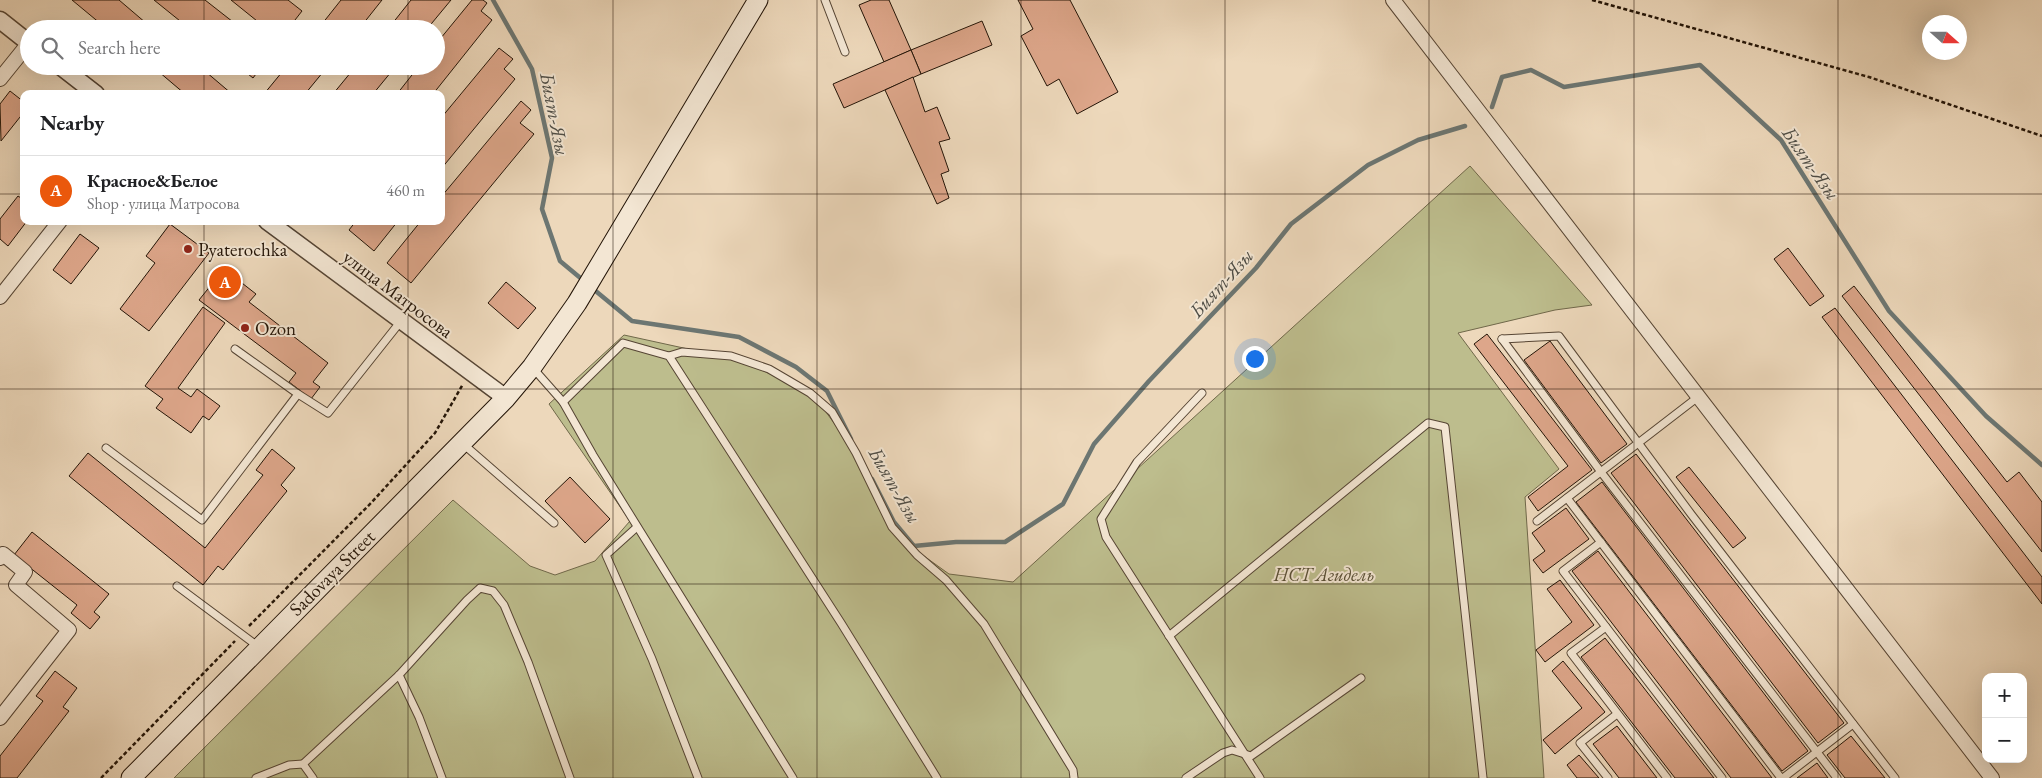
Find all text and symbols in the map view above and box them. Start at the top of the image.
north arrow [1922,15,1967,60]
search box [20,20,445,75]
icon: search [38,34,66,62]
text: Search here [78,35,160,60]
water label: Бият-Язы [534,69,576,158]
text: Nearby [40,109,104,136]
water label: Бият-Язы [1776,120,1846,205]
text: Красное&Белое [87,168,218,193]
text: A [50,180,62,201]
text: 460 m [386,180,425,201]
text: Shop · улица Матросова [87,193,240,214]
place label: Pyaterochka [198,237,288,262]
marker: Pyaterochka [182,243,194,255]
water label: Бият-Язы [1183,243,1259,324]
street label: улица Матросова [338,244,459,344]
pin: A [209,263,241,301]
place label: Ozon [255,316,296,341]
marker: Ozon [239,322,251,334]
your location [1242,346,1268,372]
water label: Бият-Язы [862,441,927,528]
street label: Sadovaya Street [284,525,380,621]
park label: НСТ Агидель [1273,562,1375,587]
map controls [1982,673,2027,763]
button: + [1982,673,2027,718]
button: − [1982,718,2027,763]

